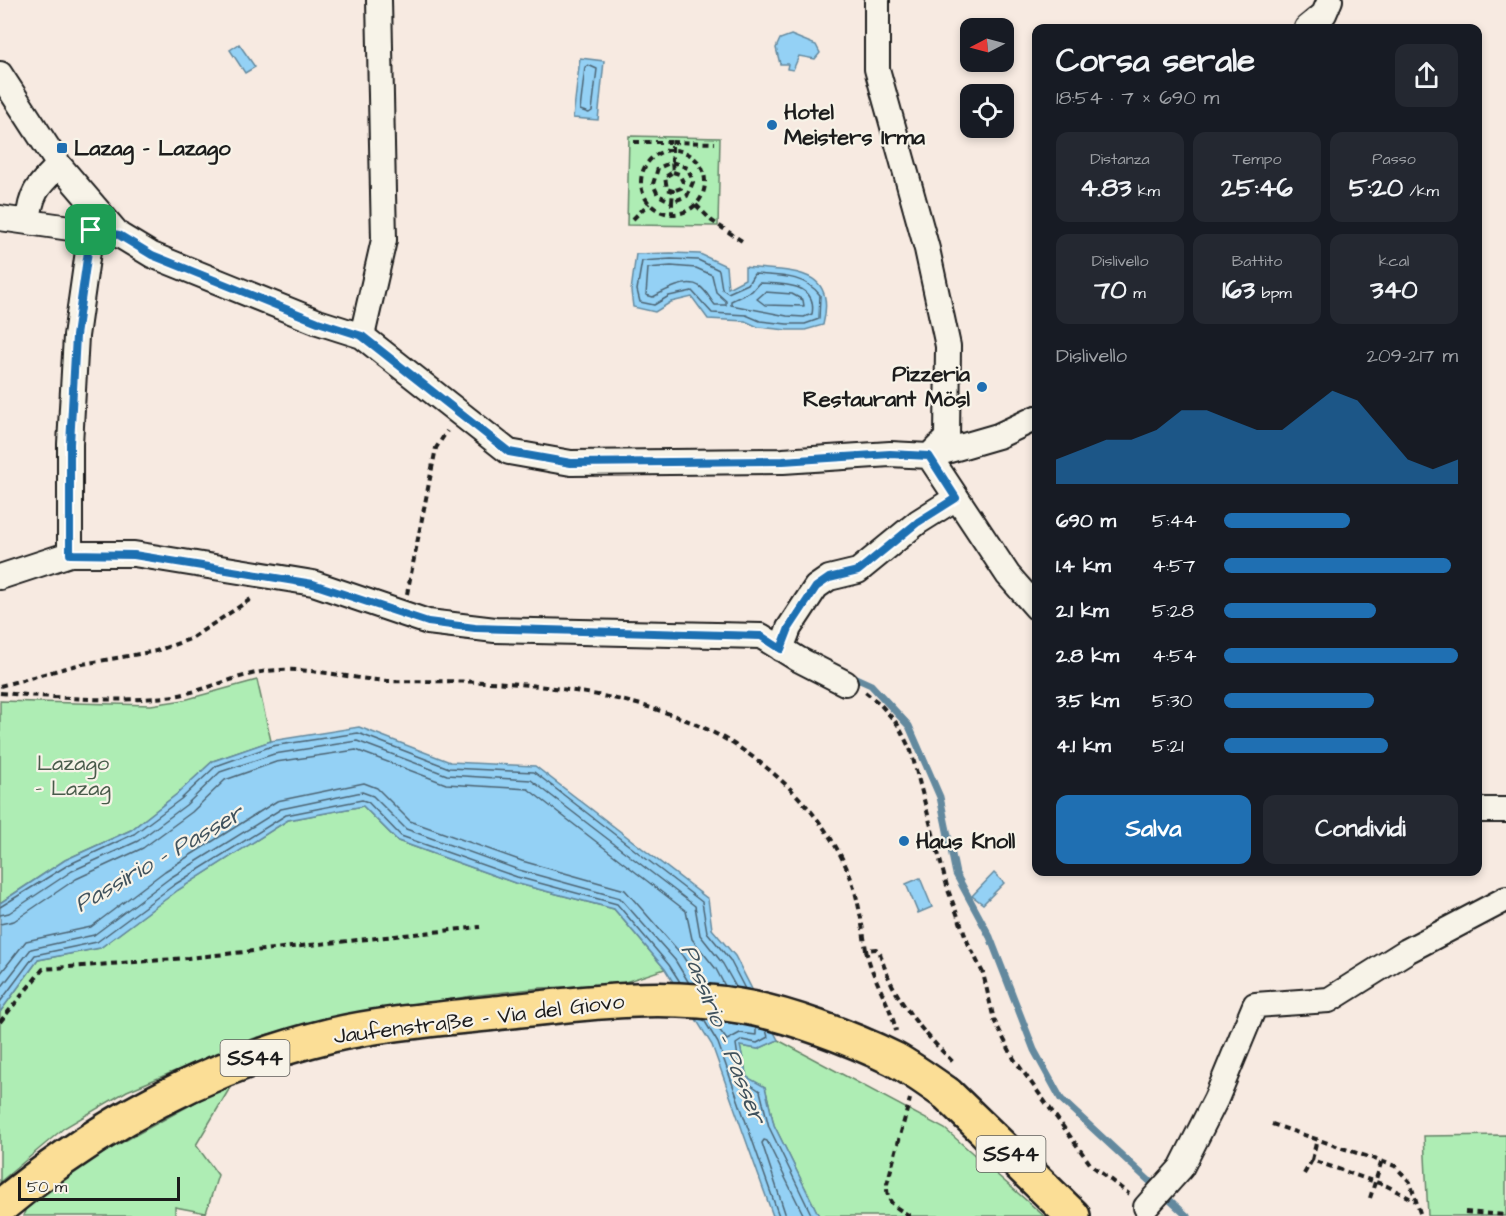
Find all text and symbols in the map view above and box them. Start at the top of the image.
north arrow [960,18,1014,72]
map controls [960,18,1014,138]
text: Corsa serale [1056,38,1255,84]
button: share [1395,44,1458,107]
button: locate [960,84,1014,138]
text: 18:54 · 7 × 690 m [1056,84,1219,112]
place label: Hotel Meisters Irma [784,97,926,153]
marker: Hotel Meisters Irma [765,118,779,132]
place label: Lazag - Lazago [74,133,231,165]
marker: Lazag - Lazago [55,141,69,155]
text: Distanza [1090,148,1150,170]
text: Tempo [1233,148,1281,170]
text: Passo [1372,148,1416,170]
text: 4.83 [1080,170,1131,206]
text: 25:46 [1221,170,1293,206]
text: 5:20 [1349,170,1403,206]
text: km [1131,180,1160,202]
text: /km [1403,180,1439,202]
pin [65,204,116,255]
icon: arrive [74,213,107,246]
text: Dislivello [1092,250,1148,272]
text: Battito [1232,250,1282,272]
text: kcal [1379,250,1409,272]
text: 70 [1094,272,1127,308]
text: 163 [1222,272,1255,308]
text: 340 [1370,272,1418,308]
text: m [1127,282,1146,304]
text: bpm [1255,282,1292,304]
text: Dislivello [1056,342,1127,370]
text: 209–217 m [1366,342,1458,370]
place label: Pizzeria Restaurant Mösl [803,359,971,415]
marker: Pizzeria Restaurant Mösl [975,380,989,394]
text: 690 m [1056,507,1116,535]
text: 5:44 [1152,507,1197,535]
text: 1.4 km [1056,552,1111,580]
text: 4:57 [1152,552,1195,580]
text: 2.1 km [1056,597,1109,625]
text: 5:28 [1152,597,1194,625]
text: 2.8 km [1056,642,1119,670]
text: 4:54 [1152,642,1197,670]
text: 3.5 km [1056,687,1119,715]
text: 5:30 [1152,687,1192,715]
text: 4.1 km [1056,732,1111,760]
text: 5:21 [1152,732,1184,760]
park label: Lazago - Lazag [35,748,111,805]
water label: Passirio - Passer [68,795,252,921]
button: Salva [1056,795,1251,864]
button: Condividi [1263,795,1458,864]
place label: Haus Knoll [916,826,1016,857]
marker: Haus Knoll [897,834,911,848]
water label: Passirio - Passer [672,939,775,1131]
street label: Jaufenstraße - Via del Giovo [332,986,627,1052]
road number: SS44 [220,1040,290,1076]
road number: SS44 [976,1136,1046,1172]
scale bar [18,1174,180,1202]
text: 50 m [27,1176,67,1198]

